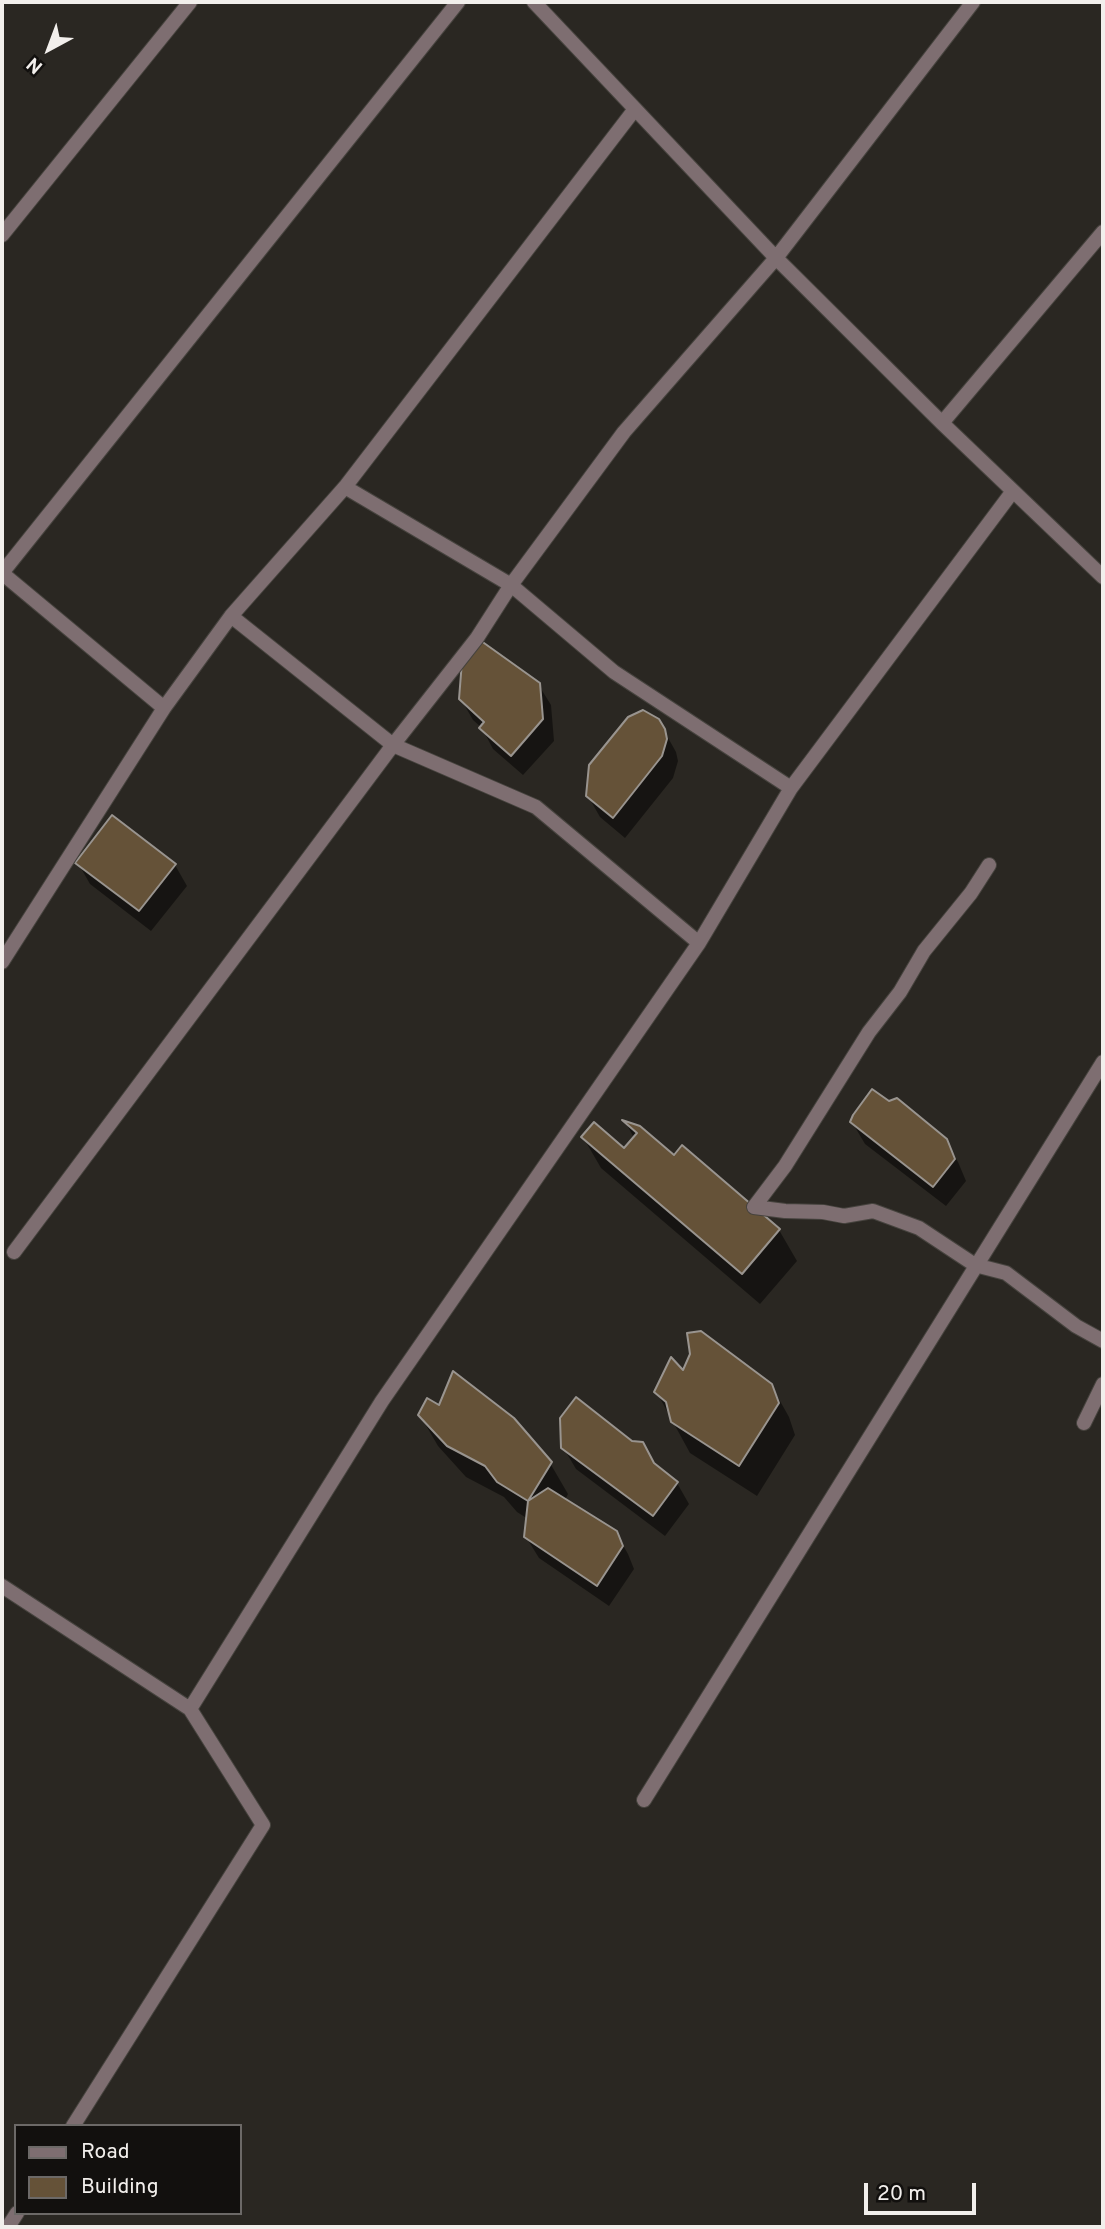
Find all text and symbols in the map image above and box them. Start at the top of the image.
north arrow [14,14,84,84]
text: N [22,51,48,78]
legend [14,2124,242,2215]
text: Road [81,2139,130,2166]
scale bar [867,2170,979,2214]
text: Building [81,2174,159,2201]
text: 20 m [877,2181,926,2208]

